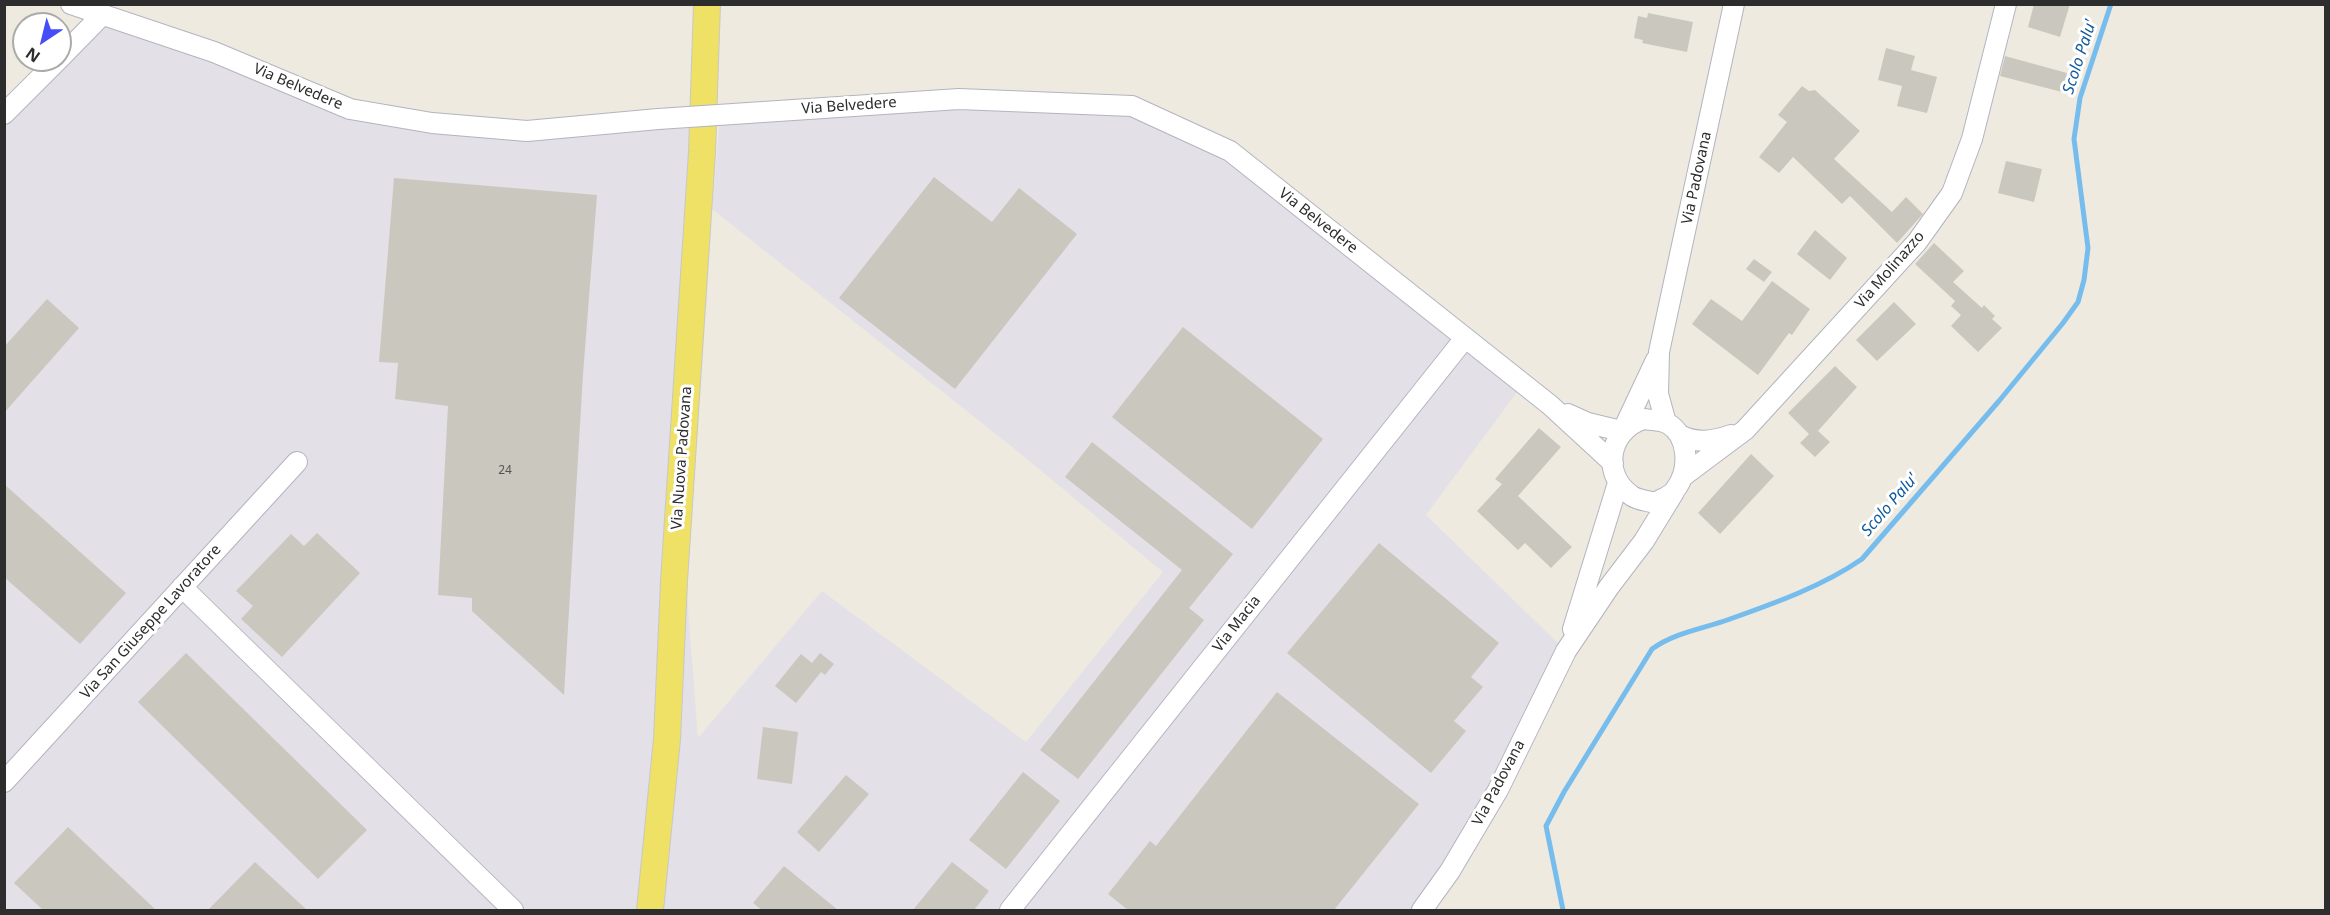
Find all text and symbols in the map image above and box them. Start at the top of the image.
north arrow [12,12,72,72]
water label: Scolo Palu' [2059,18,2101,96]
text: N [21,42,44,68]
street label: Via Belvedere [251,60,345,114]
street label: Via Belvedere [801,94,897,118]
street label: Via Padovana [1678,130,1716,226]
street label: Via Belvedere [1275,185,1361,257]
street label: Via Molinazzo [1852,228,1928,312]
street label: Via Nuova Padovana [668,386,696,530]
house number: 24 [498,464,512,478]
water label: Scolo Palu' [1858,470,1922,540]
street label: Via San Giuseppe Lavoratore [77,541,225,703]
street label: Via Macia [1209,592,1265,656]
street label: Via Padovana [1469,737,1529,829]

